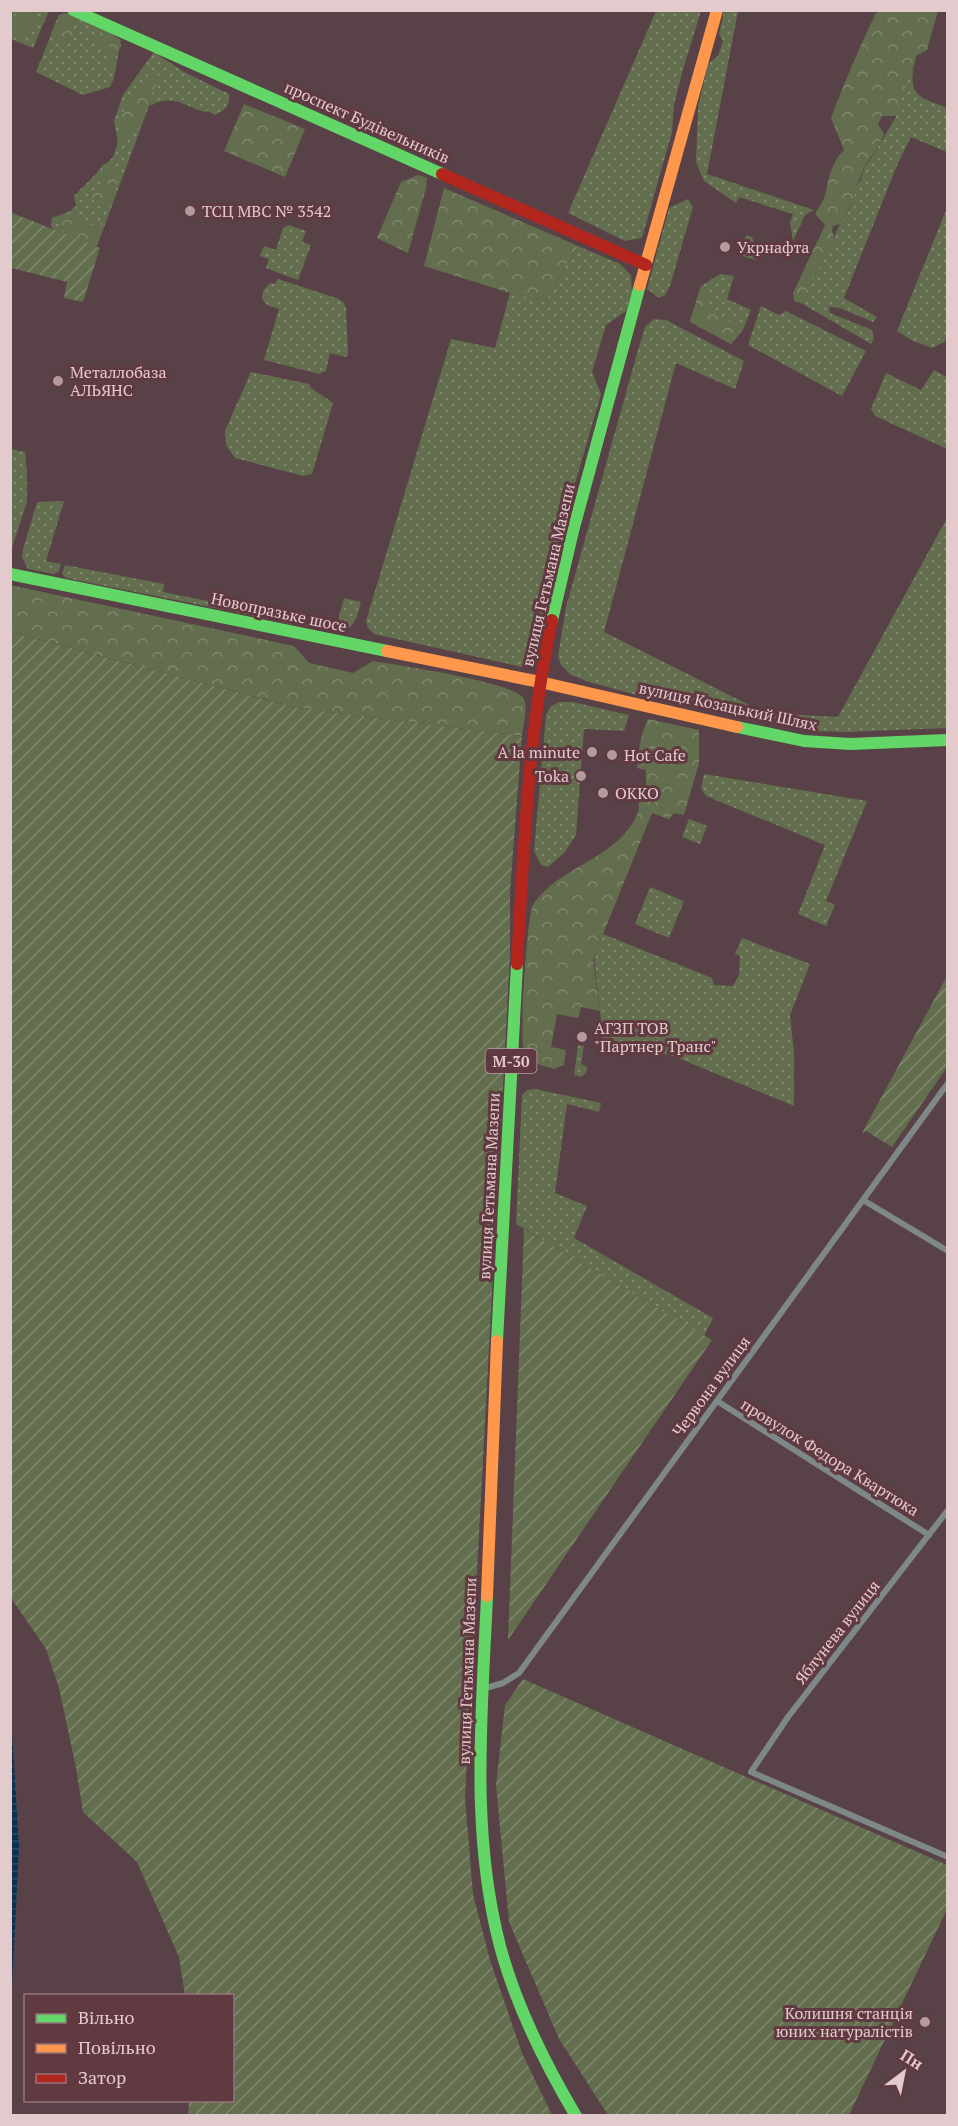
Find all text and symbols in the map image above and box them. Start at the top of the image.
street label: проспект Будівельників [281,76,453,168]
place label: ТСЦ МВС № 3542 [202,200,331,222]
marker: ТСЦ МВС № 3542 [183,204,197,218]
place label: Укрнафта [737,236,809,258]
marker: Укрнафта [718,240,732,254]
place label: Металлобаза АЛЬЯНС [70,361,167,401]
marker: Металлобаза АЛЬЯНС [51,374,65,388]
street label: вулиця Гетьмана Мазепи [516,481,580,669]
street label: Новопразьке шосе [209,587,349,637]
street label: вулиця Козацький Шлях [637,676,820,736]
place label: A la minute [497,741,580,763]
place label: Hot Cafe [624,744,686,766]
marker: A la minute [585,745,599,759]
marker: Hot Cafe [605,748,619,762]
place label: Toka [535,765,569,787]
marker: Toka [574,769,588,783]
place label: ОККО [615,782,659,804]
marker: ОККО [596,786,610,800]
place label: АГЗП ТОВ "Партнер Транс" [594,1017,717,1057]
marker: АГЗП ТОВ "Партнер Транс" [575,1030,589,1044]
road number: М-30 [486,1049,536,1073]
street label: вулиця Гетьмана Мазепи [473,1092,505,1280]
street label: Червона вулиця [667,1331,755,1441]
street label: провулок Федора Квартюка [737,1393,923,1521]
street label: Яблунева вулиця [789,1575,885,1689]
street label: вулиця Гетьмана Мазепи [453,1577,481,1765]
legend [24,1994,234,2102]
place label: Колишня станція юних натуралістів [776,2002,913,2042]
text: Вільно [78,2005,134,2029]
marker: Колишня станція юних натуралістів [918,2015,932,2029]
text: Повільно [78,2035,156,2059]
north arrow [874,2042,934,2102]
text: Пн [896,2044,928,2075]
text: Затор [78,2065,126,2089]

